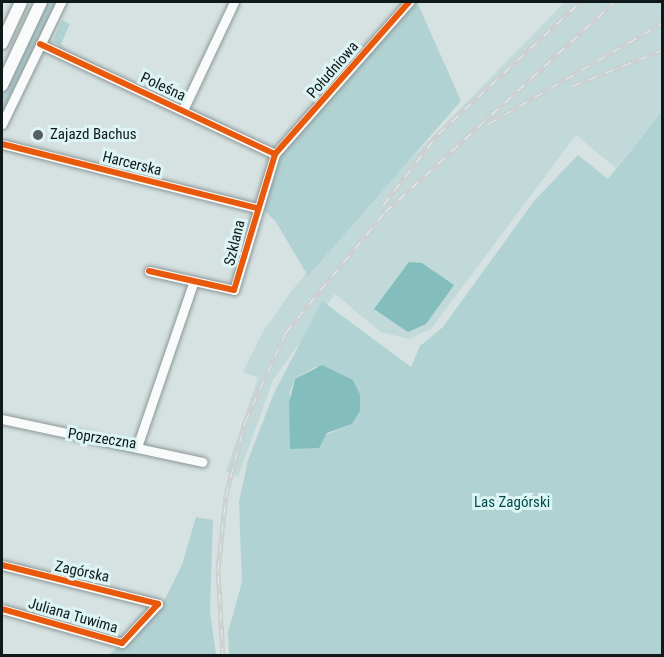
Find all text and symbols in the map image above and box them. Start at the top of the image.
street label: Południowa [303,38,363,102]
street label: Poleśna [138,69,188,105]
place label: Zajazd Bachus [50,126,137,144]
marker: Zajazd Bachus [31,128,45,142]
street label: Harcerska [101,148,163,180]
street label: Szklana [221,218,249,268]
street label: Poprzeczna [66,425,138,453]
park label: Las Zagórski [474,494,550,512]
street label: Zagórska [53,557,111,587]
street label: Juliana Tuwima [26,595,120,637]

